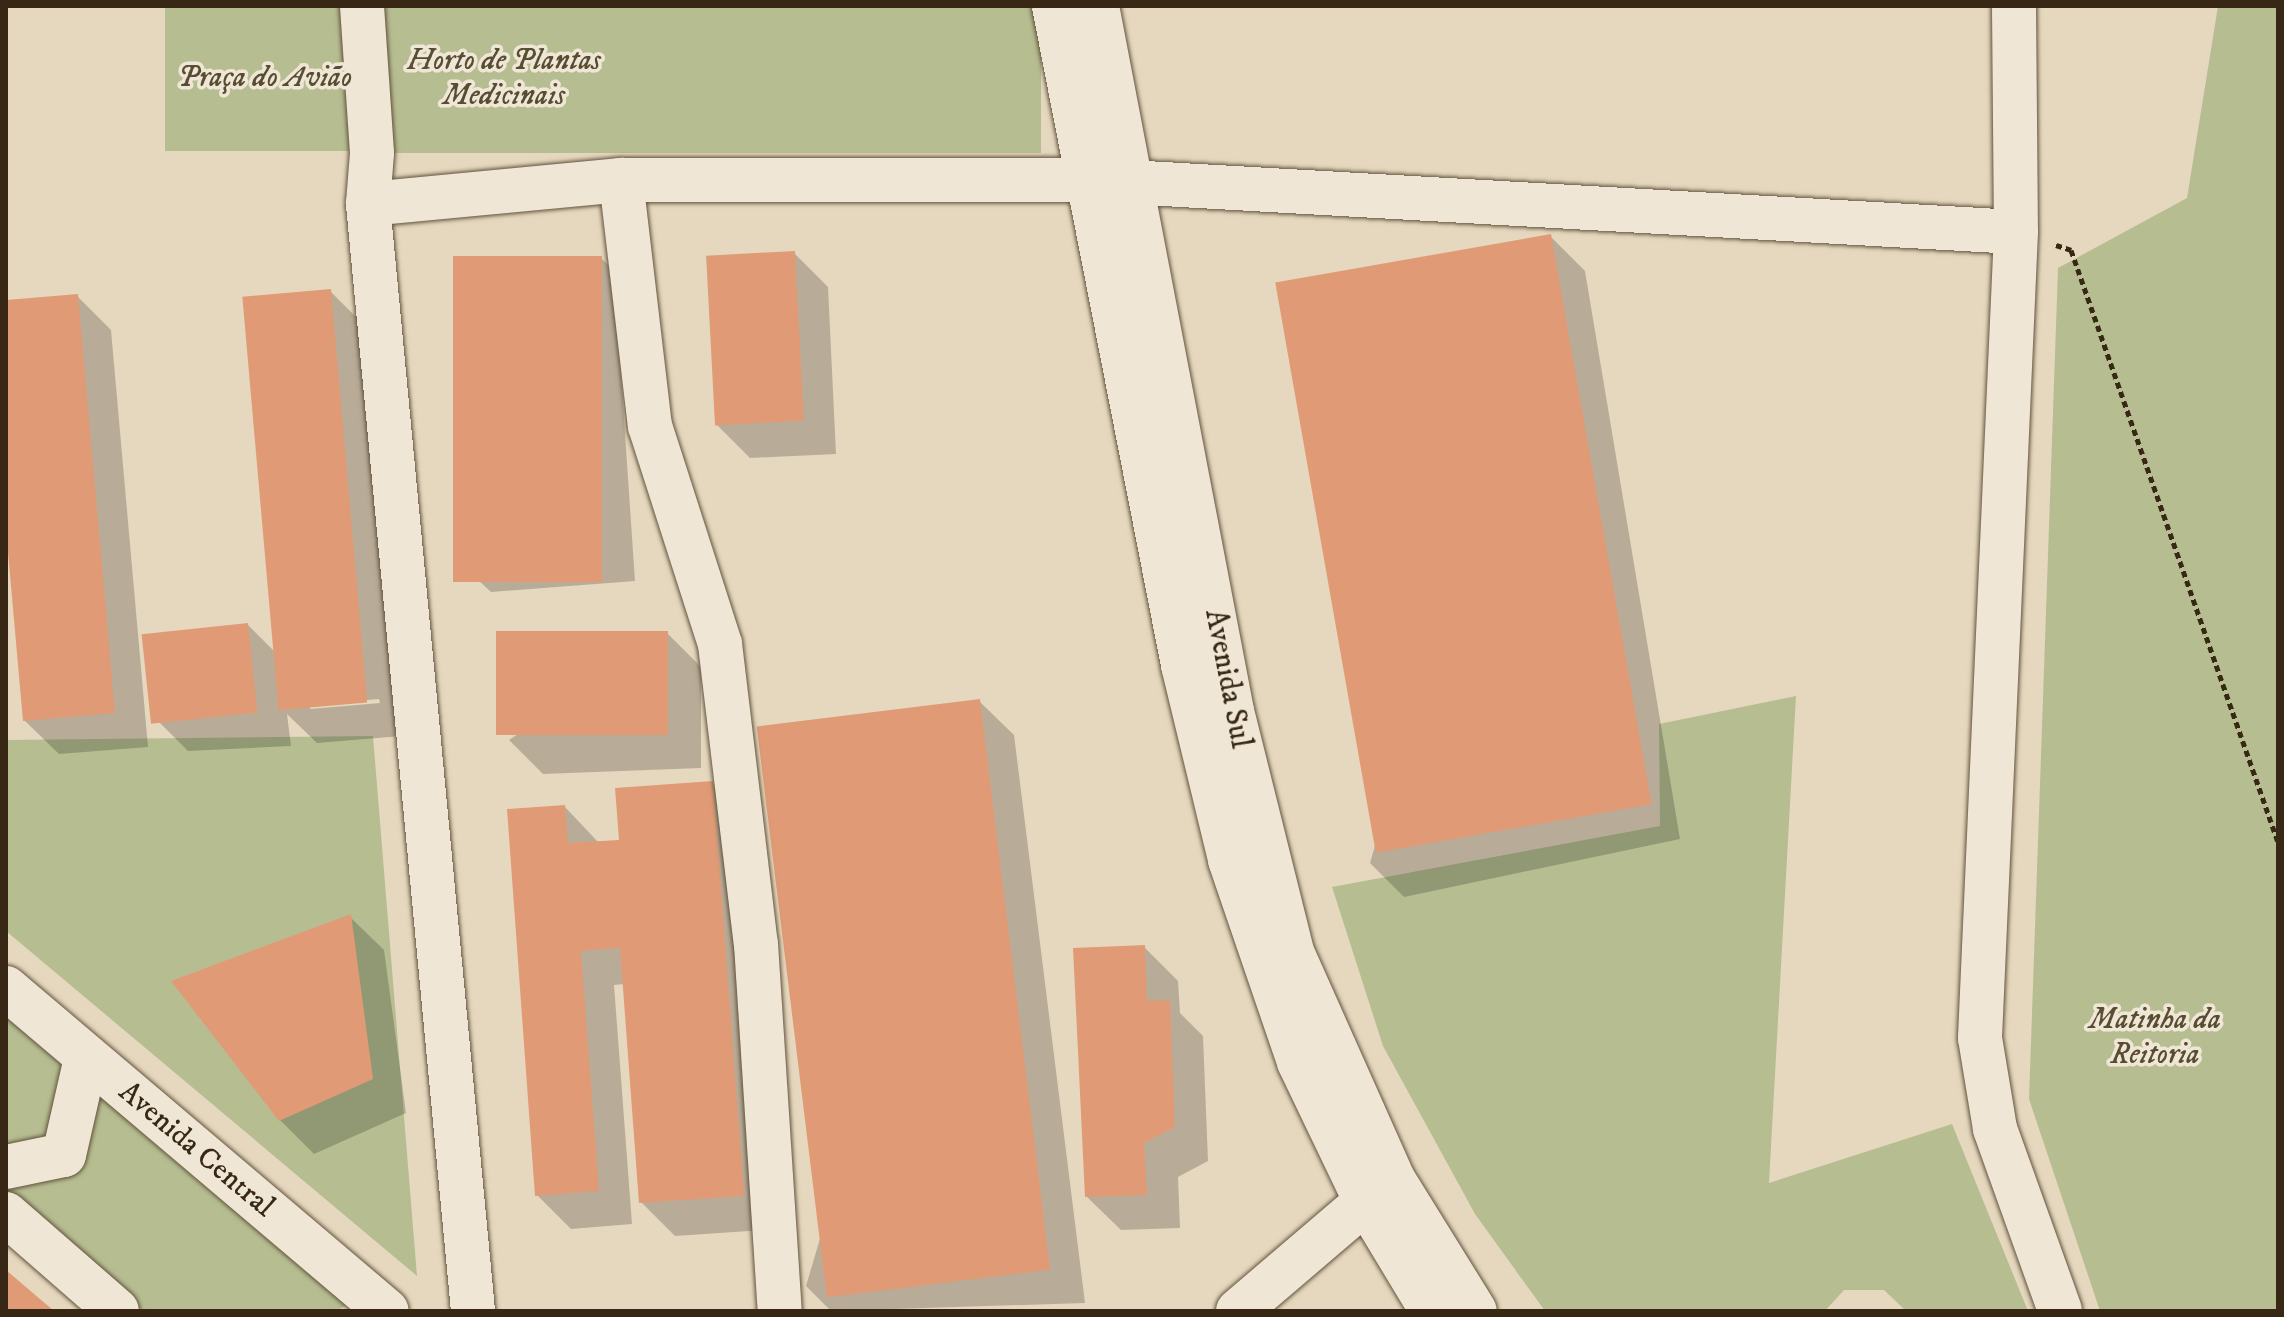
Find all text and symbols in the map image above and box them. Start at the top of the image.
park label: Horto de Plantas Medicinais [407,43,601,114]
park label: Praça do Avião [178,60,352,96]
street label: Avenida Sul [1196,606,1258,752]
park label: Matinha da Reitoria [2089,1002,2221,1072]
street label: Avenida Central [111,1074,281,1226]

